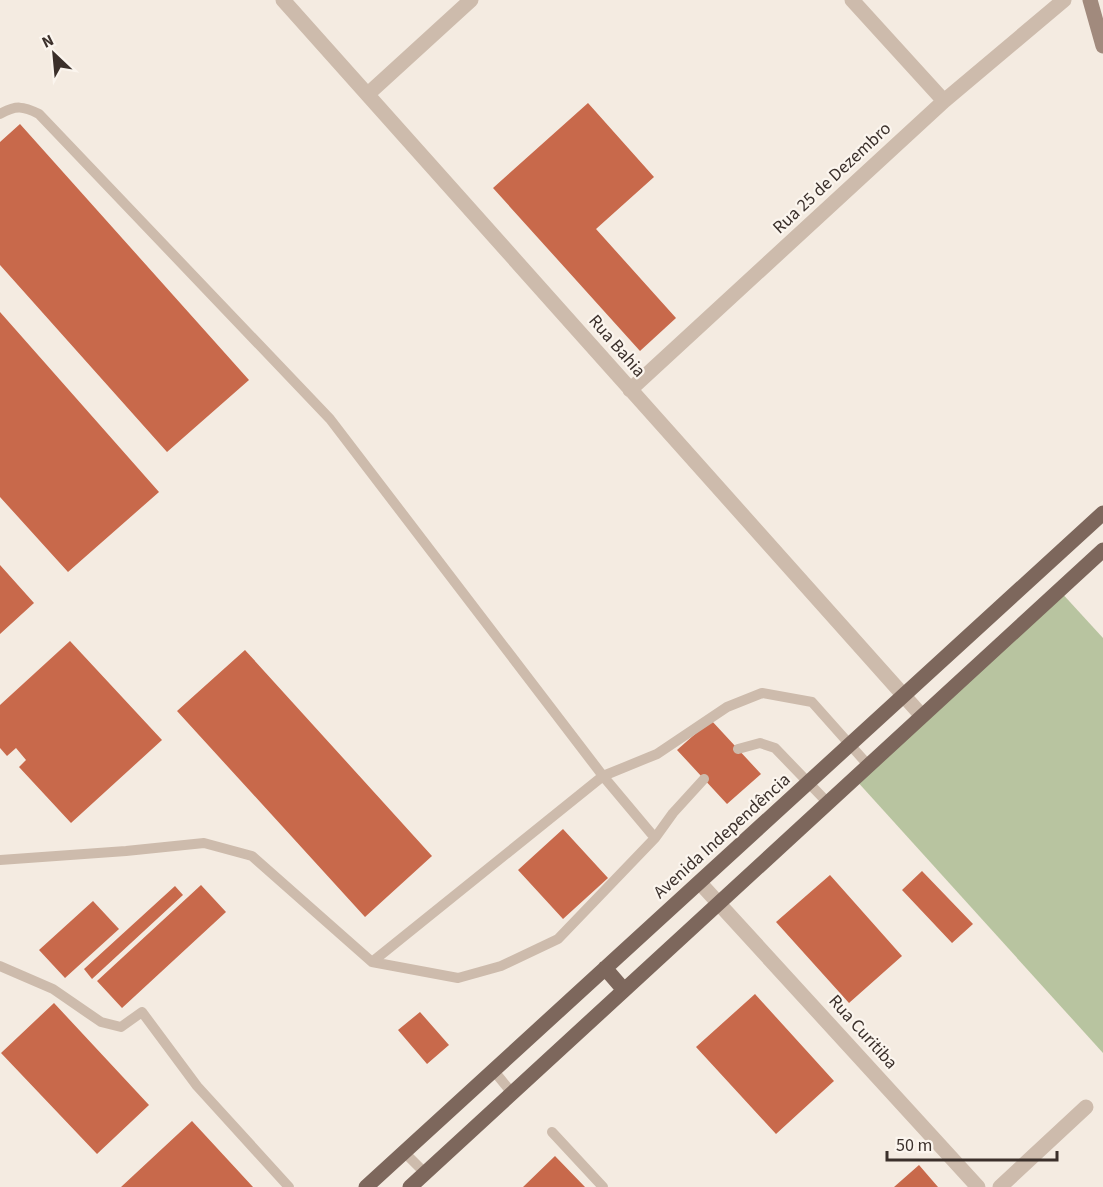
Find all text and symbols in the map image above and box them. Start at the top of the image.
north arrow [24,24,84,84]
text: N [38,29,57,54]
street label: Rua 25 de Dezembro [767,116,897,240]
street label: Rua Bahia [583,309,651,383]
street label: Avenida Independência [648,768,796,904]
street label: Rua Curitiba [823,989,903,1075]
scale bar [887,1124,1056,1162]
text: 50 m [896,1133,932,1158]

